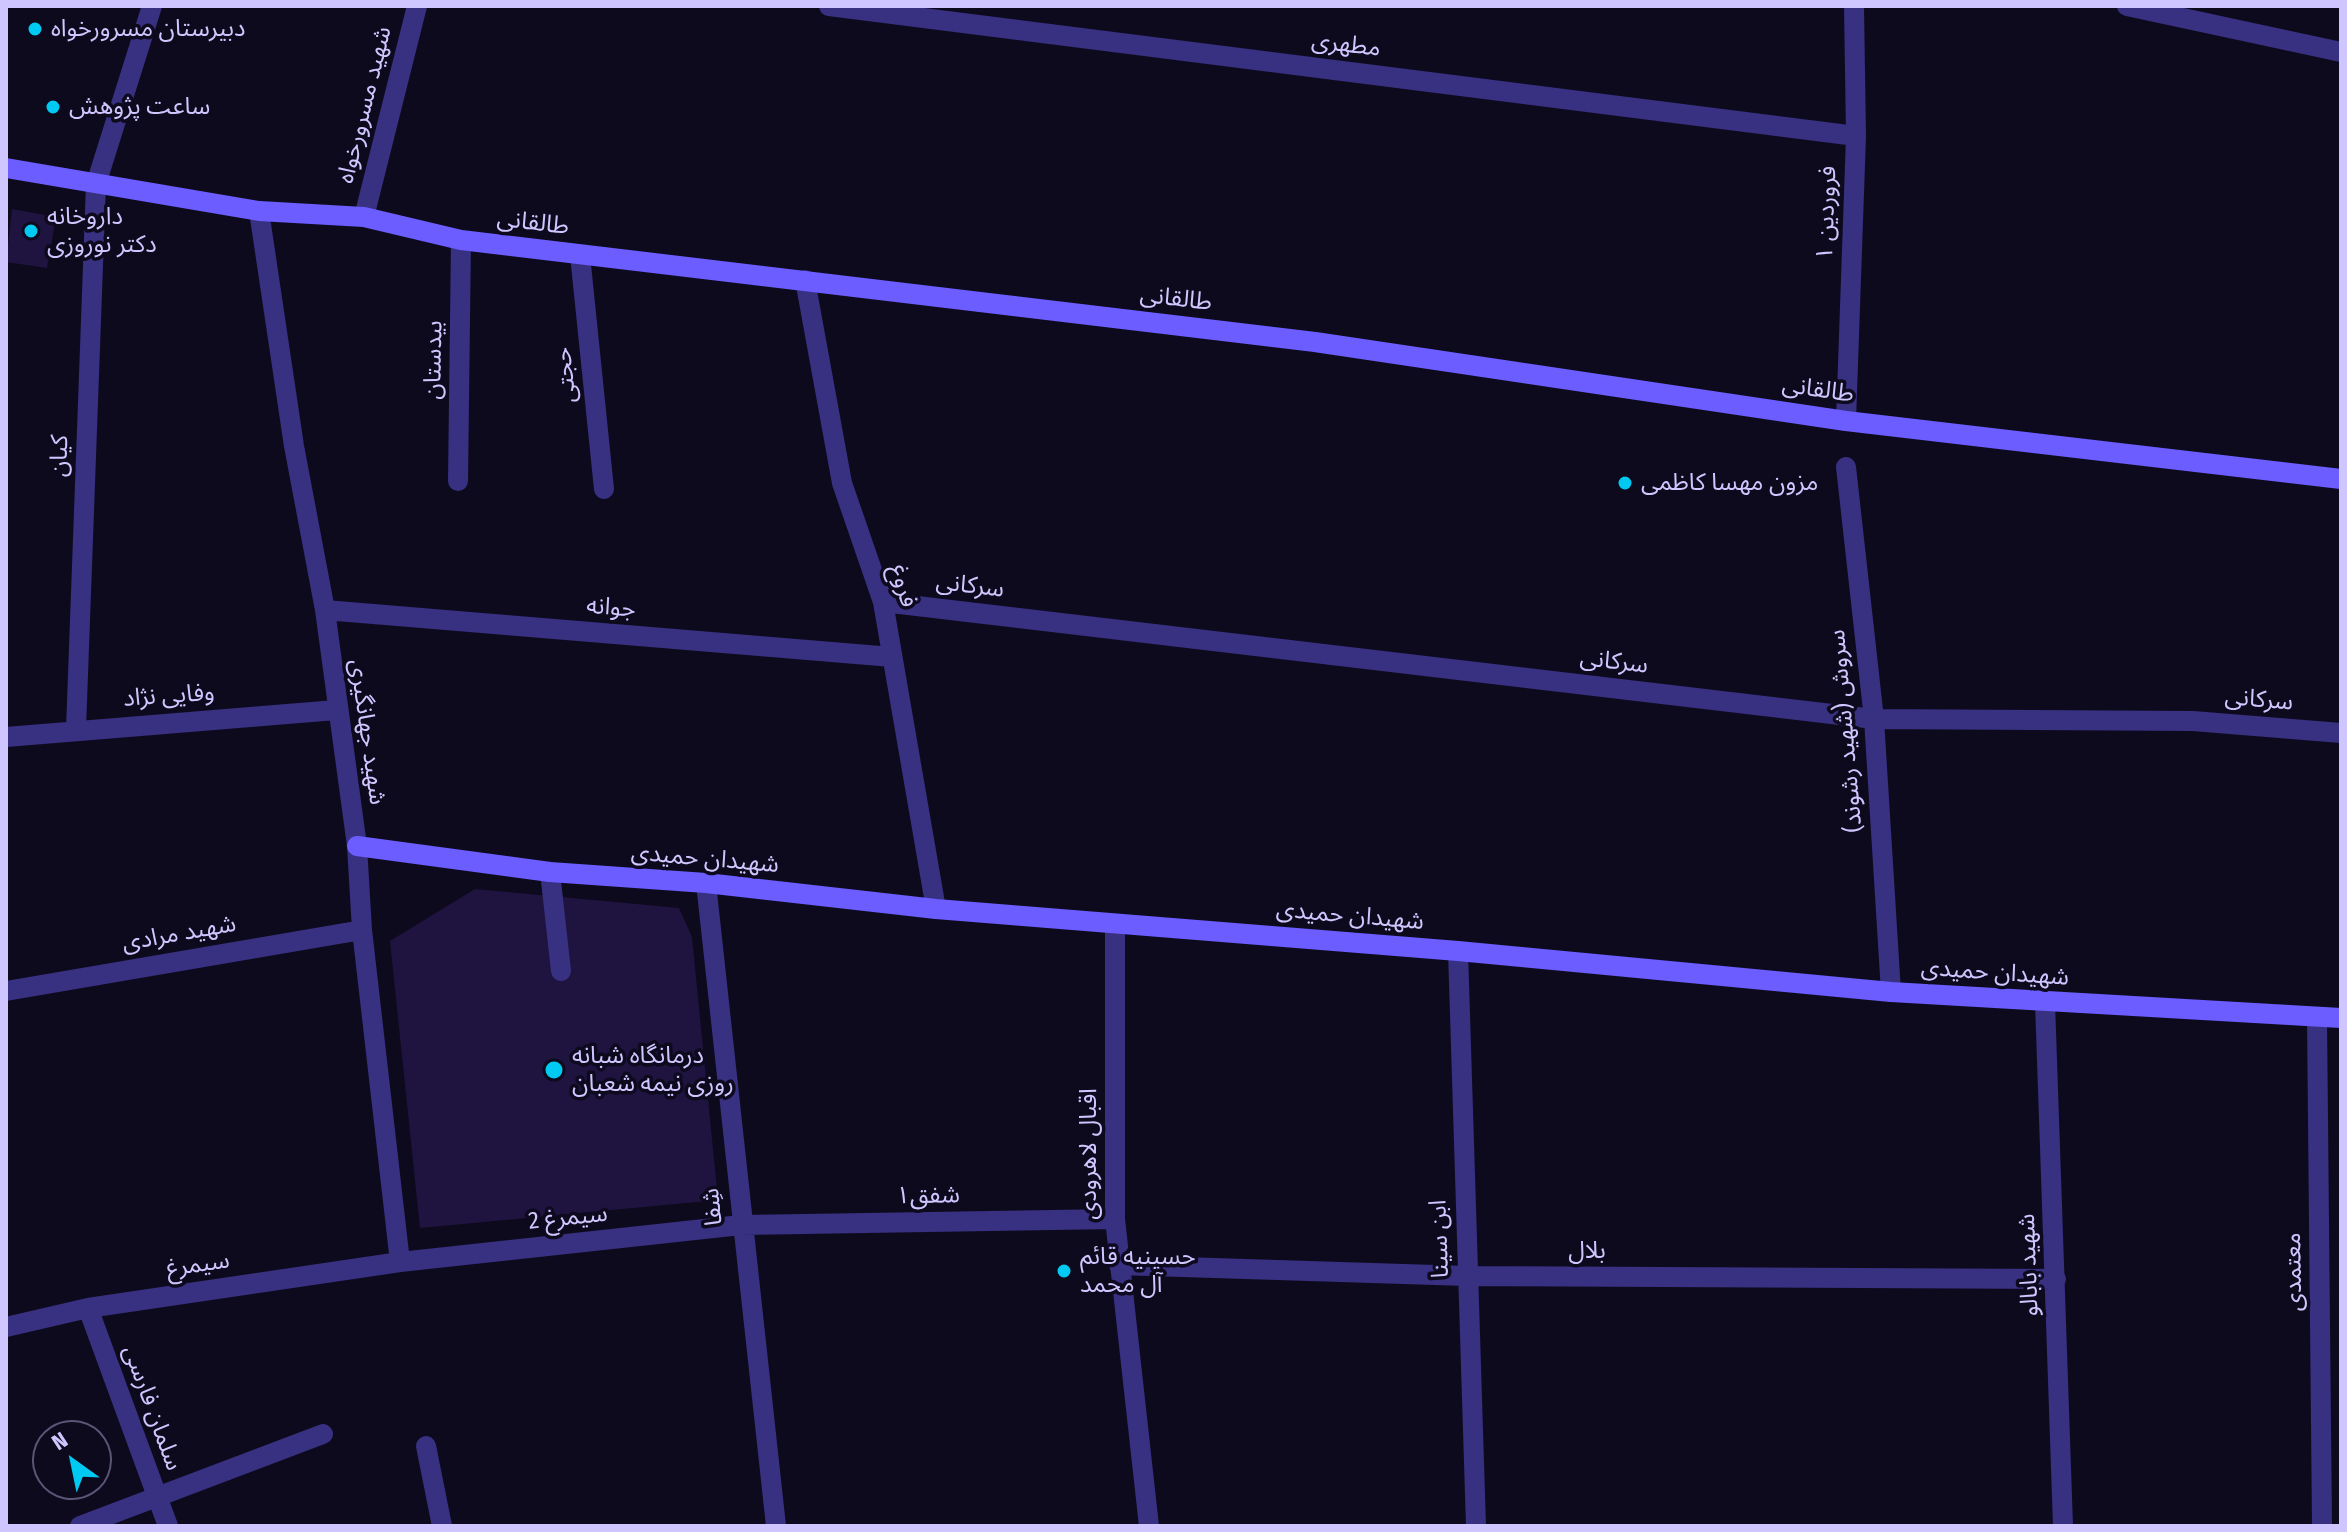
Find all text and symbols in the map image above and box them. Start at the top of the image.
place label: دبیرستان مسرورخواه [51,15,245,43]
marker: دبیرستان مسرورخواه [26,20,44,38]
street label: شهید مسرورخواه [332,24,398,186]
street label: مطهری [1310,26,1382,64]
place label: ساعت پژوهش [69,93,210,121]
marker: ساعت پژوهش [44,98,62,116]
street label: فروردین ۱ [1811,165,1843,261]
place label: داروخانه دکتر نوروزی [47,203,157,259]
street label: طالقانی [495,204,571,242]
marker: داروخانه دکتر نوروزی [22,222,40,240]
street label: طالقانی [1138,280,1214,318]
street label: بیدستان [419,320,449,400]
street label: حجتی [549,346,583,404]
street label: طالقانی [1780,371,1856,409]
street label: کیان [45,434,75,478]
place label: مزون مهسا کاظمی [1641,469,1818,497]
marker: مزون مهسا کاظمی [1616,474,1634,492]
street label: فروغ [883,561,923,611]
street label: سرکانی [934,568,1006,604]
street label: جوانه [585,592,637,624]
street label: سروش (شهید رشوند) [1823,628,1869,834]
street label: سرکانی [1578,644,1650,680]
street label: شهید جهانگیری [343,657,391,807]
street label: وفایی نژاد [122,678,216,714]
street label: سرکانی [2224,683,2294,717]
street label: شهیدان حمیدی [630,838,780,880]
street label: شهیدان حمیدی [1275,895,1425,937]
street label: شهید مرادی [120,910,238,958]
street label: شهیدان حمیدی [1920,953,2070,993]
place label: درمانگاه شبانه روزی نیمه شعبان [572,1042,734,1098]
marker: درمانگاه شبانه روزی نیمه شعبان [543,1059,565,1081]
street label: اقبال لاهرودی [1075,1088,1103,1220]
street label: ۱شفق [896,1181,960,1211]
street label: شِفا [697,1187,729,1227]
street label: ابن سینا [1424,1199,1456,1279]
street label: سیمرغ 2 [527,1200,609,1236]
street label: شهید بابالو [2013,1213,2045,1317]
street label: معتمدی [2279,1232,2309,1312]
street label: بلال [1568,1237,1606,1265]
place label: حسینیه قائم آل محمد [1080,1243,1196,1299]
street label: سیمرغ [165,1246,231,1284]
marker: حسینیه قائم آل محمد [1055,1262,1073,1280]
street label: سلمان فارسی [116,1341,188,1475]
north arrow [32,1420,112,1500]
text: N [47,1426,73,1456]

